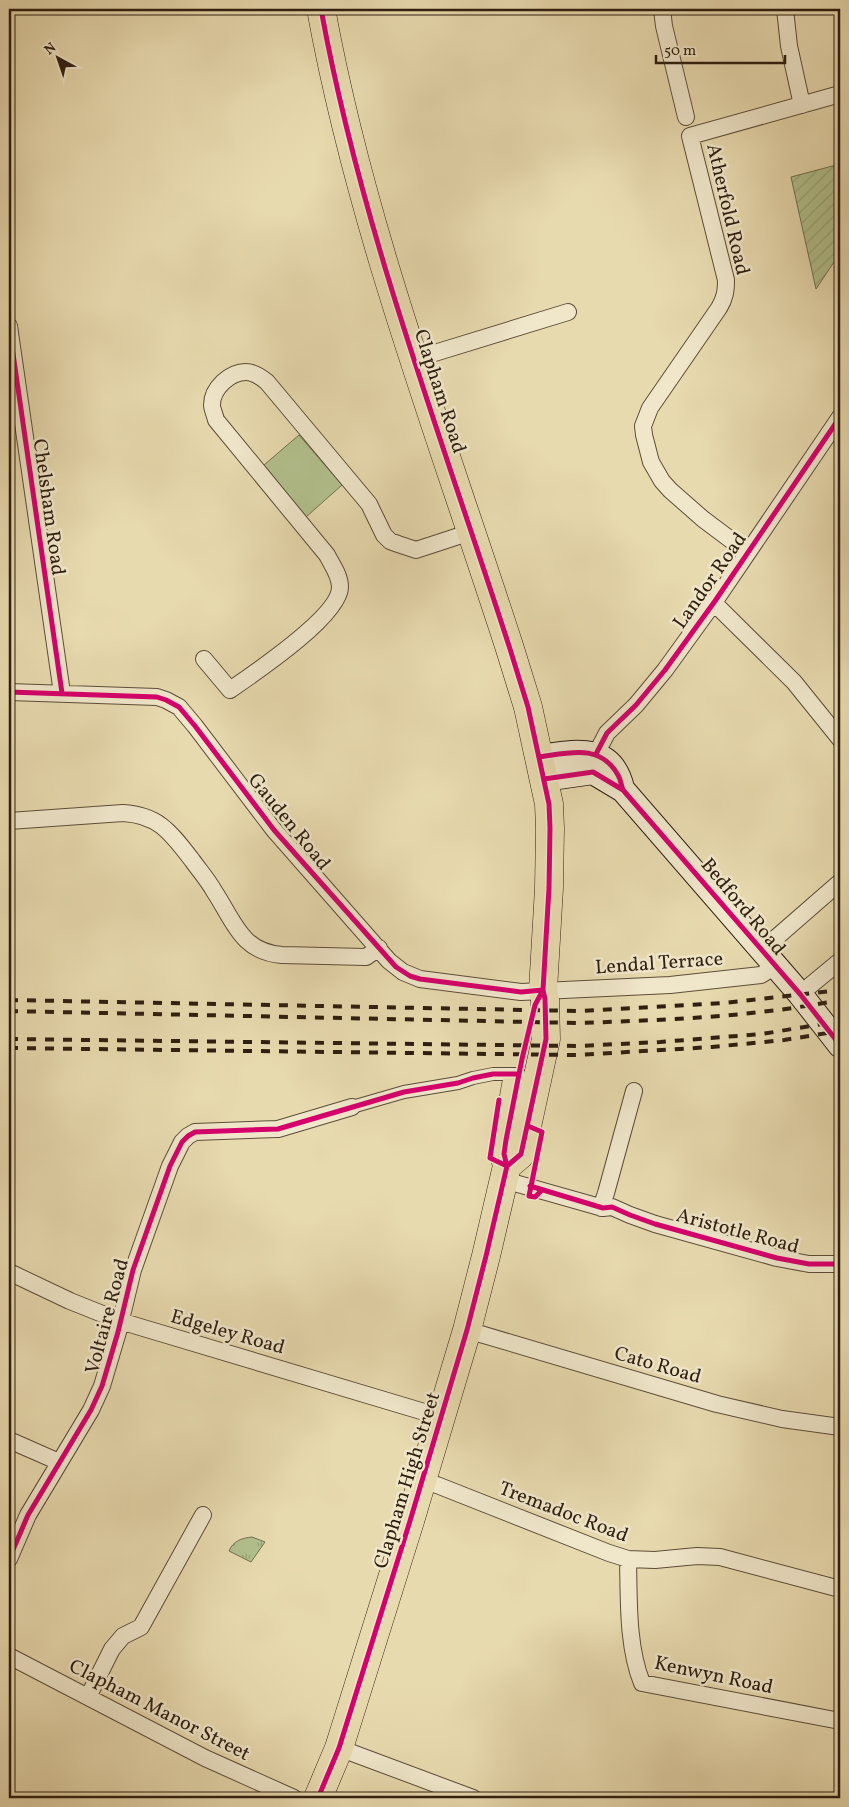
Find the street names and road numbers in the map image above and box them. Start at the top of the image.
street label: Atherfold Road [698,141,756,278]
street label: Clapham Road [406,326,472,457]
street label: Chelsham Road [25,437,71,577]
street label: Landor Road [667,527,754,635]
street label: Gauden Road [241,768,336,877]
street label: Bedford Road [693,853,792,962]
street label: Lendal Terrace [594,946,724,982]
street label: Aristotle Road [673,1202,802,1262]
street label: Voltaire Road [79,1256,137,1377]
street label: Edgeley Road [167,1303,288,1363]
street label: Cato Road [611,1340,704,1392]
street label: Clapham High Street [368,1389,448,1572]
street label: Tremadoc Road [495,1475,632,1550]
street label: Kenwyn Road [652,1650,776,1702]
street label: Clapham Manor Street [64,1653,254,1769]

